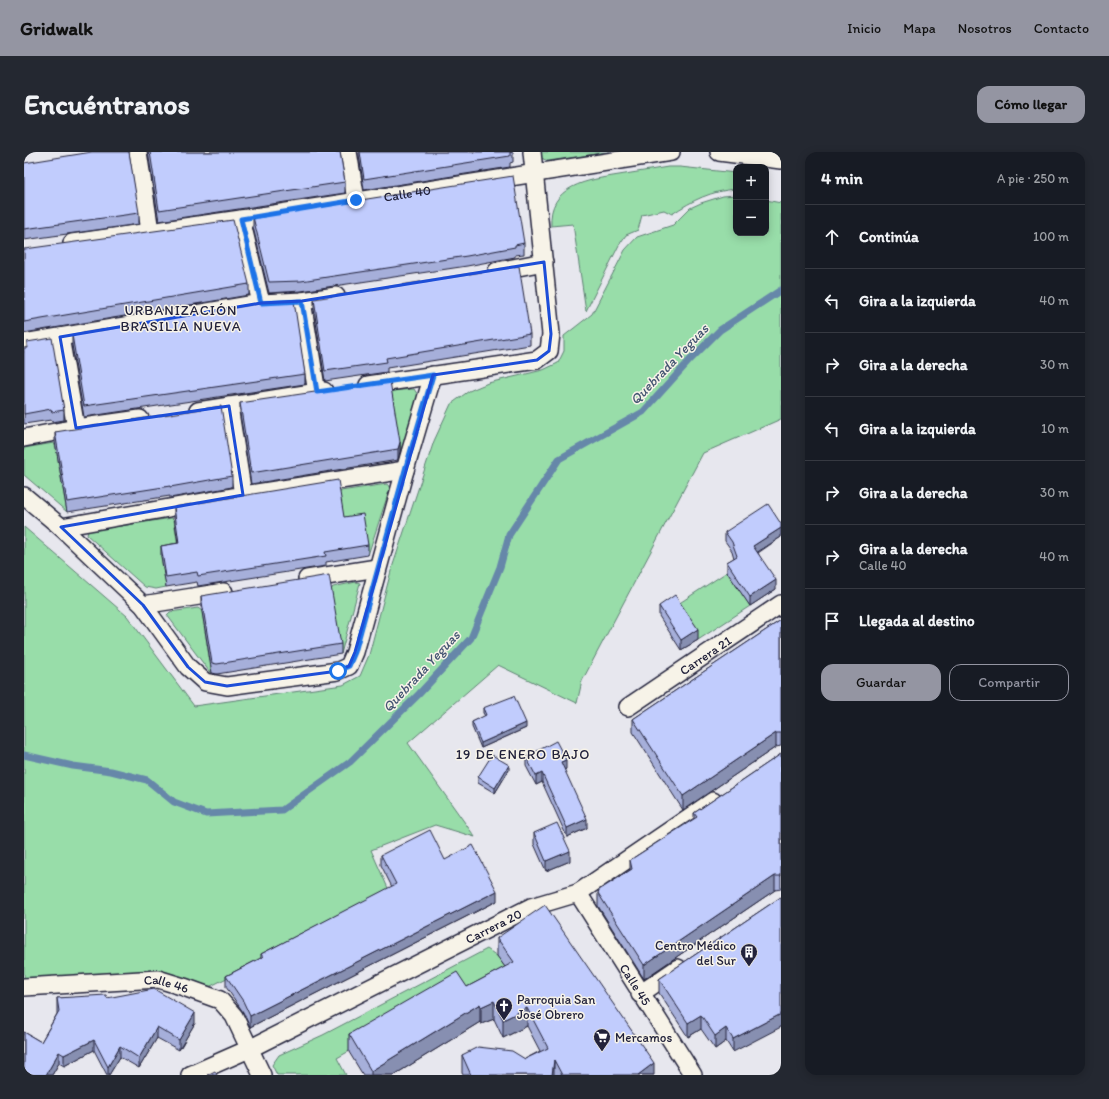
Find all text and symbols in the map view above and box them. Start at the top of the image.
text: Gridwalk [20,17,93,40]
text: Inicio [847,20,881,37]
text: Mapa [903,20,936,37]
text: Nosotros [958,20,1012,37]
text: Contacto [1034,20,1089,37]
button: Cómo llegar [977,86,1085,123]
text: Encuéntranos [24,87,190,121]
map controls [733,164,769,236]
button: + [733,164,769,200]
text: 4 min [821,168,863,188]
text: A pie · 250 m [997,171,1069,186]
street label: Calle 40 [383,183,432,205]
route end [347,191,365,209]
button: − [733,200,769,236]
icon: ahead [821,226,843,248]
text: Continúa [859,228,919,246]
text: 100 m [1033,229,1069,244]
icon: left [821,290,843,312]
text: Gira a la izquierda [859,292,976,310]
text: 40 m [1039,293,1069,308]
district label: URBANIZACIÓN BRASILIA NUEVA [120,302,242,335]
water label: Quebrada Yeguas [627,320,713,408]
icon: right [821,354,843,376]
text: Gira a la derecha [859,356,968,374]
text: 30 m [1040,357,1069,372]
icon: left [821,418,843,440]
text: Gira a la izquierda [859,420,976,438]
text: 10 m [1041,421,1069,436]
icon: right [821,482,843,504]
text: Gira a la derecha [859,484,968,502]
text: 30 m [1040,485,1069,500]
text: Gira a la derecha [859,540,968,558]
icon: right [821,546,843,568]
text: 40 m [1039,549,1069,564]
text: Calle 40 [859,558,906,573]
icon: arrive [821,610,843,632]
text: Llegada al destino [859,612,975,630]
water label: Quebrada Yeguas [379,626,464,716]
street label: Carrera 21 [677,633,734,678]
route start [329,662,347,680]
button: Guardar [821,664,941,701]
button: Compartir [949,664,1069,701]
district label: 19 DE ENERO BAJO [456,746,590,763]
street label: Carrera 20 [463,906,524,947]
place label: Centro Médico del Sur [655,938,737,968]
building icon: Centro Médico del Sur [739,942,759,967]
street label: Calle 45 [617,961,654,1008]
street label: Calle 46 [143,972,191,996]
place label: Parroquia San José Obrero [517,992,596,1022]
church icon: Parroquia San José Obrero [494,996,514,1021]
supermarket icon: Mercamos [592,1027,612,1052]
place label: Mercamos [615,1030,672,1045]

